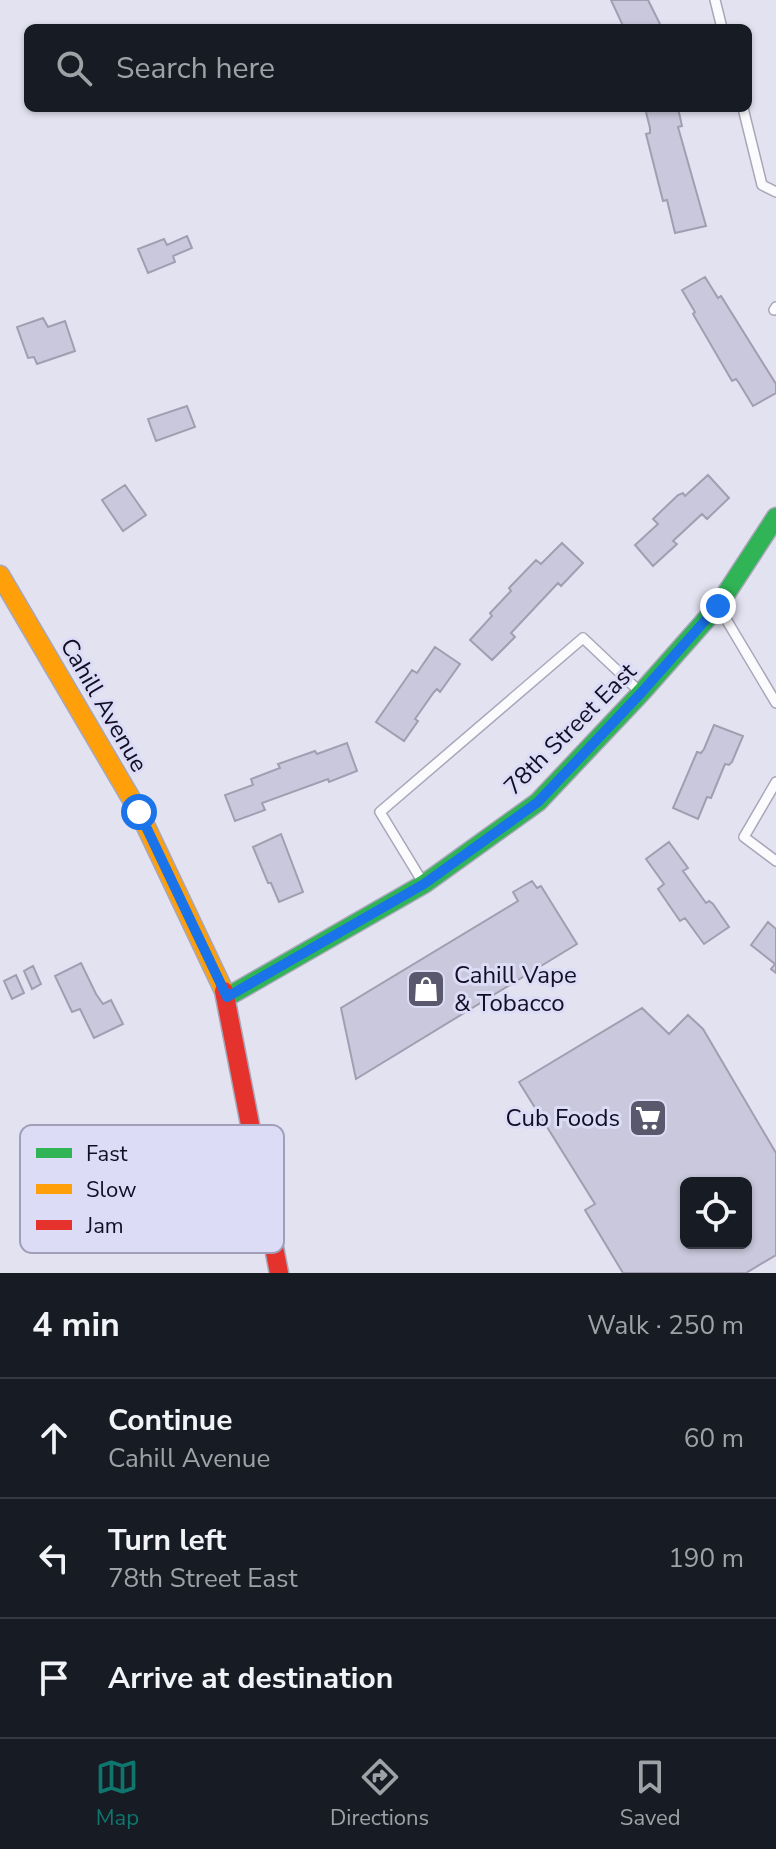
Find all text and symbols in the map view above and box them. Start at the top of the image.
search box [24,24,752,112]
icon: search [52,46,96,90]
text: Search here [116,48,275,89]
route end [700,588,736,624]
street label: Cahill Avenue [53,632,155,778]
street label: 78th Street East [497,655,644,802]
route start [121,794,157,830]
place label: Cahill Vape & Tobacco [454,959,577,1019]
shop icon: Cahill Vape & Tobacco [405,968,447,1010]
supermarket icon: Cub Foods [627,1097,669,1139]
place label: Cub Foods [506,1102,620,1134]
legend [20,1125,284,1253]
text: Fast [86,1139,128,1169]
text: Slow [86,1175,137,1205]
map controls [680,1177,752,1249]
button: locate [680,1177,752,1249]
text: Jam [85,1211,124,1241]
text: 4 min [32,1302,120,1348]
text: Walk · 250 m [587,1308,744,1343]
text: Continue [108,1400,233,1441]
icon: ahead [32,1416,76,1460]
text: 60 m [684,1421,744,1456]
text: Cahill Avenue [108,1441,270,1476]
text: Turn left [108,1520,226,1561]
icon: left [32,1536,76,1580]
text: 190 m [668,1541,744,1576]
text: 78th Street East [108,1561,298,1596]
icon: arrive [32,1656,76,1700]
text: Arrive at destination [108,1658,393,1699]
tab: Map [95,1755,139,1833]
tab: Directions [330,1755,429,1833]
tab: Saved [620,1755,681,1833]

